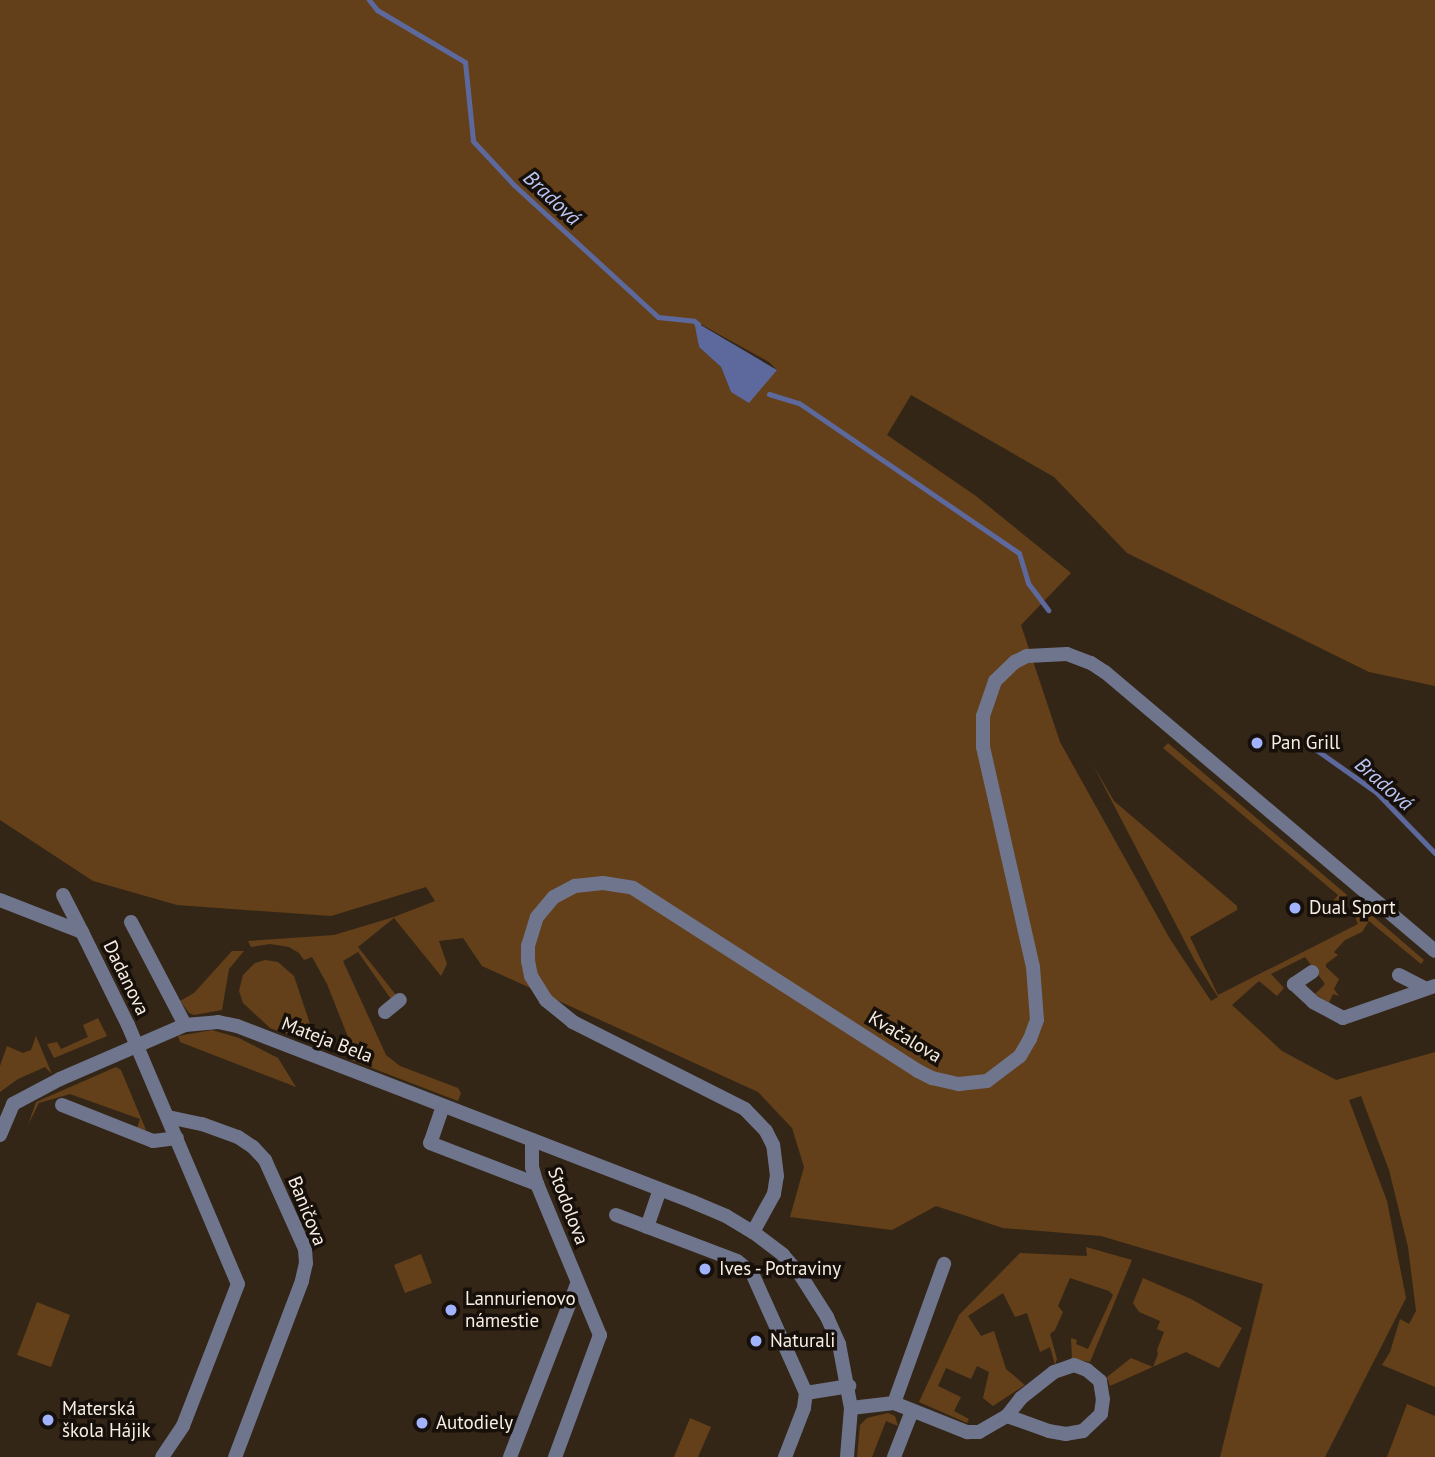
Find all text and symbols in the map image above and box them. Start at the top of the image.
water label: Bradová [518,165,586,231]
place label: Pan Grill [1271,732,1340,754]
marker: Pan Grill [1249,735,1265,751]
water label: Bradová [1350,752,1418,816]
place label: Dual Sport [1309,897,1396,919]
marker: Dual Sport [1287,900,1303,916]
street label: Dadanova [98,937,154,1019]
street label: Kvačalova [864,1006,946,1068]
street label: Mateja Bela [278,1012,376,1068]
street label: Stodolova [543,1164,593,1248]
street label: Baničova [283,1173,331,1249]
place label: Ives - Potraviny [719,1258,844,1280]
marker: Ives - Potraviny [697,1261,713,1277]
place label: Lannurienovo námestie [465,1288,576,1332]
marker: Lannurienovo námestie [443,1302,459,1318]
place label: Naturali [770,1330,835,1352]
marker: Naturali [748,1333,764,1349]
place label: Materská škola Hájik [62,1398,151,1442]
marker: Materská škola Hájik [40,1412,56,1428]
place label: Autodiely [436,1412,513,1434]
marker: Autodiely [414,1415,430,1431]

